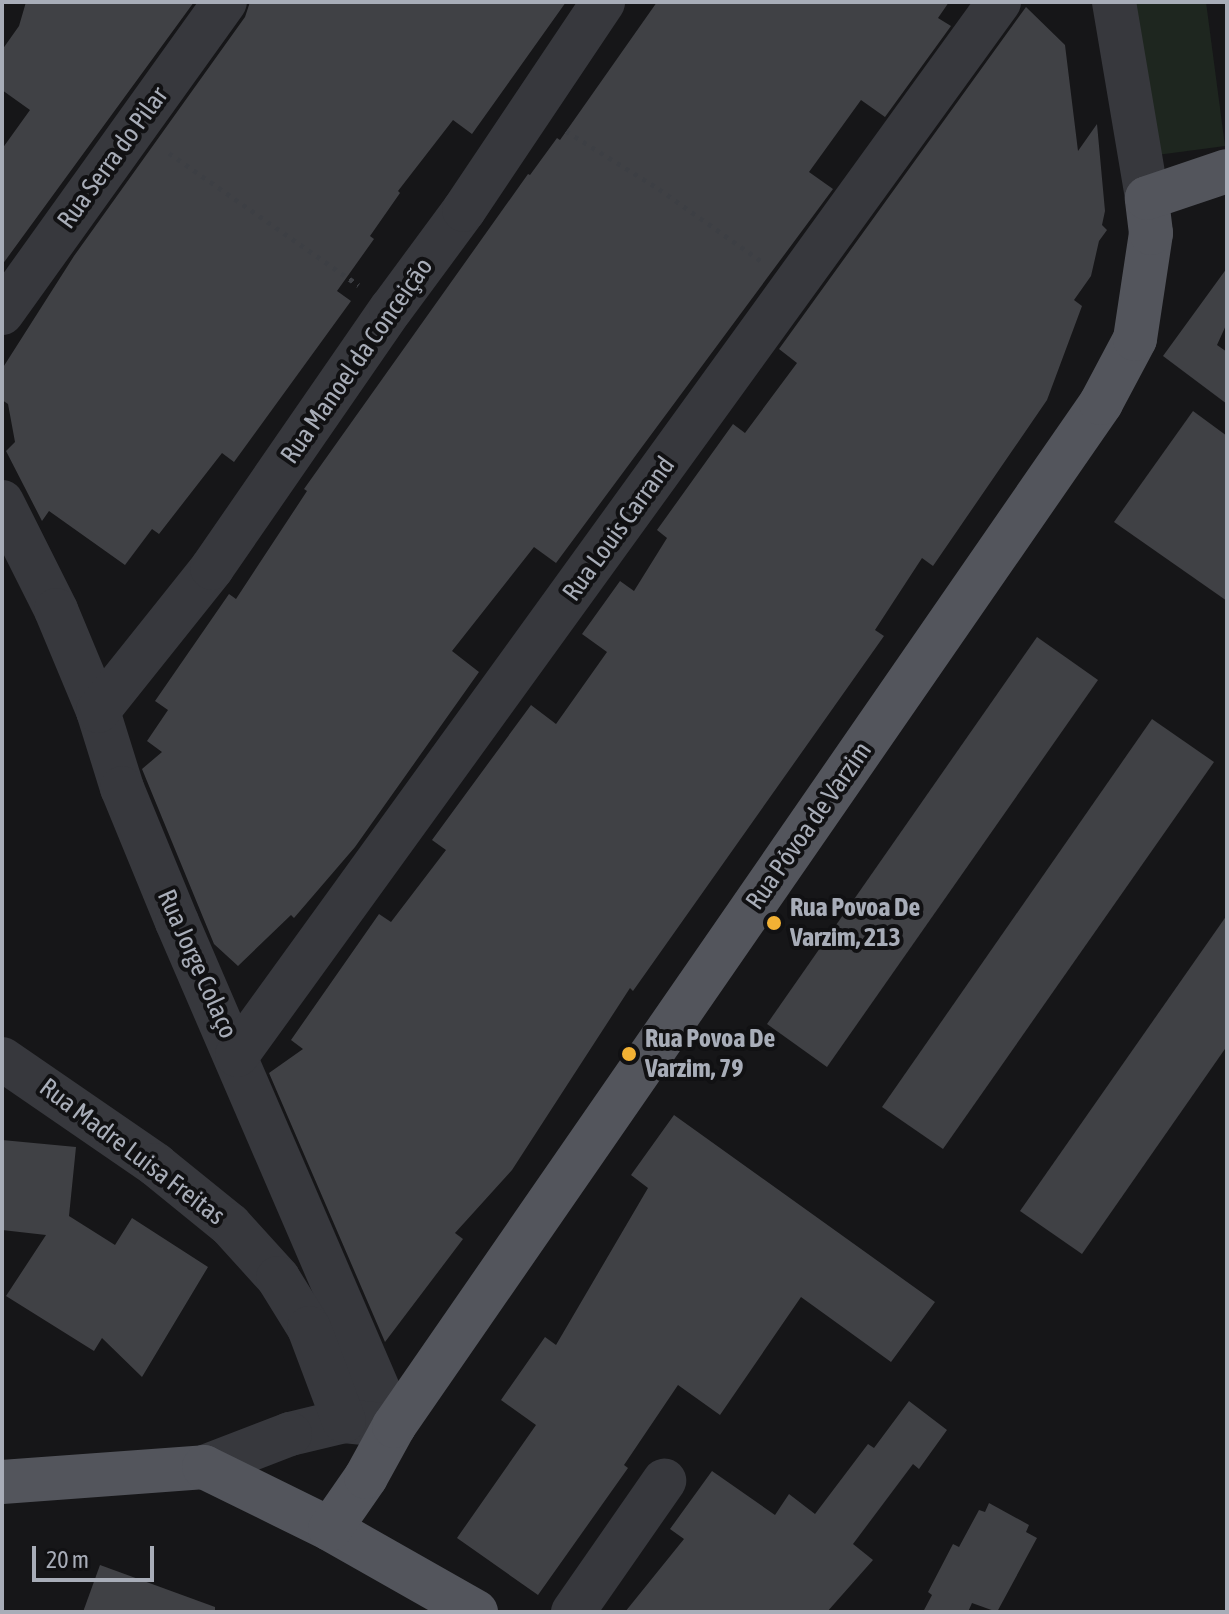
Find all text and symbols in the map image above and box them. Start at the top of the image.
street label: Rua Serra do Pilar [51,81,175,235]
street label: Rua Manoel da Conceição [274,252,440,470]
street label: Rua Louis Carrand [556,451,682,607]
street label: Rua Póvoa de Varzim [740,736,878,916]
street label: Rua Jorge Colaço [150,885,244,1043]
place label: Rua Povoa De Varzim, 213 [790,892,920,954]
marker: Rua Povoa De Varzim, 213 [765,914,783,932]
place label: Rua Povoa De Varzim, 79 [645,1023,775,1084]
marker: Rua Povoa De Varzim, 79 [620,1045,638,1063]
street label: Rua Madre Luisa Freitas [33,1072,231,1232]
scale bar [36,1530,158,1580]
text: 20 m [46,1546,89,1573]

